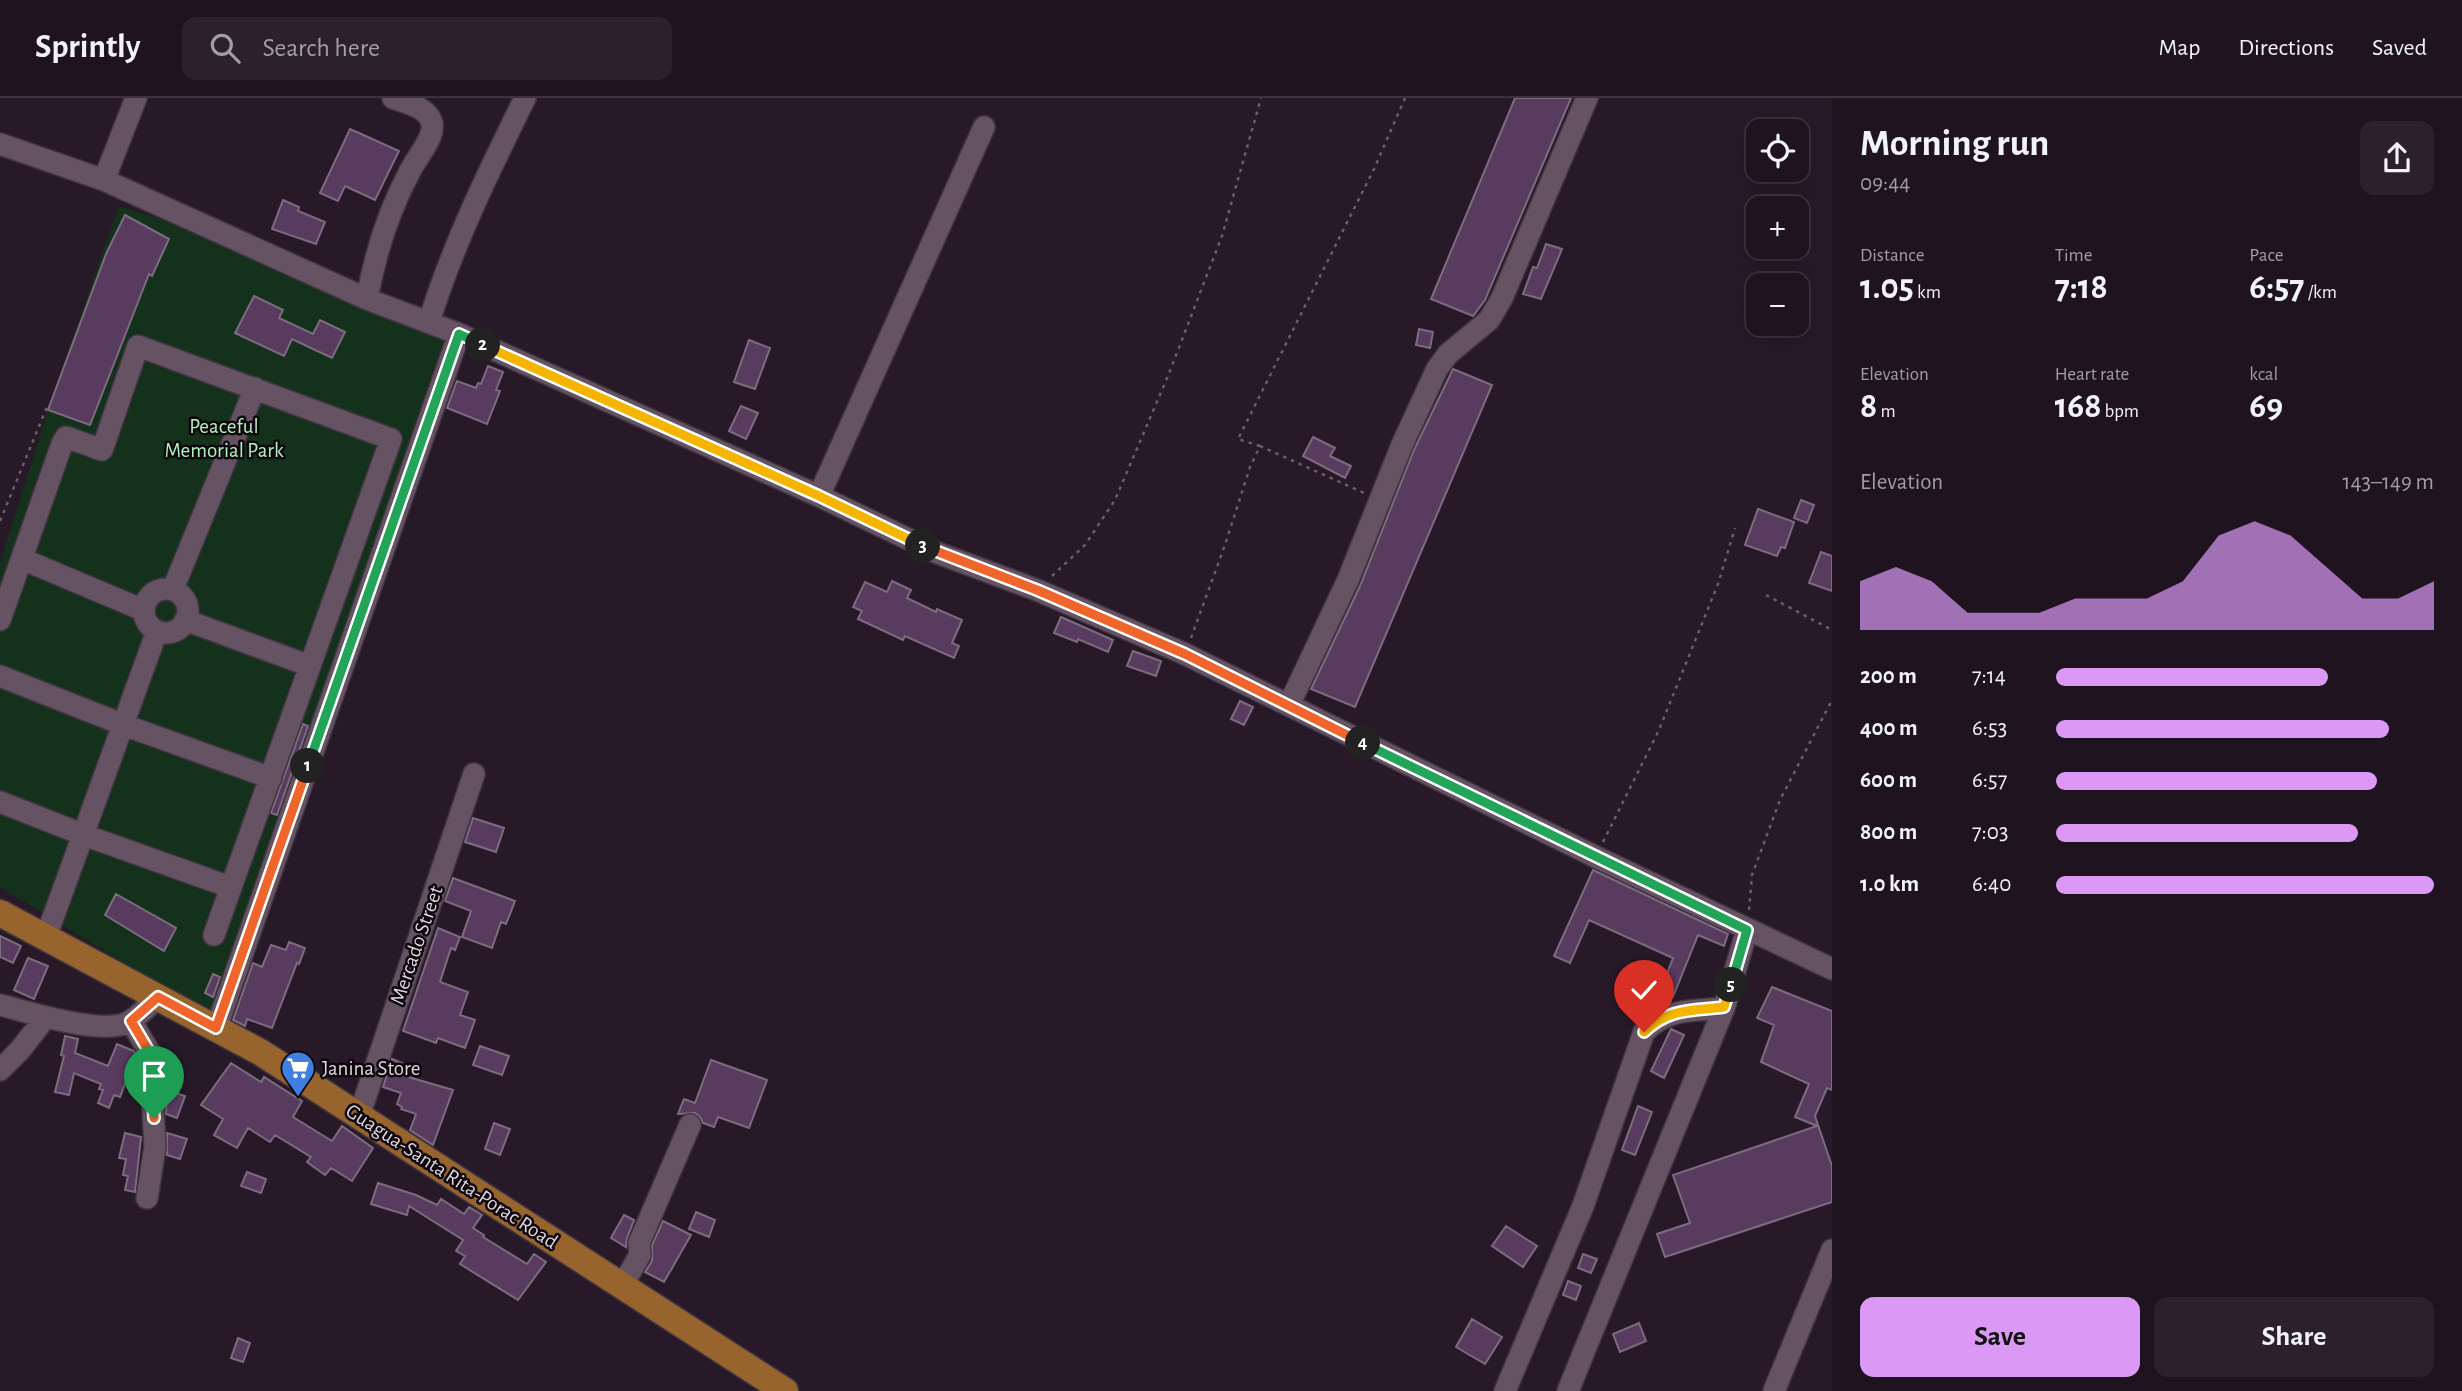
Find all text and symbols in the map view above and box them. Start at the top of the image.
search box [182,17,672,80]
icon: search [206,29,244,67]
text: Sprintly [35,31,140,64]
text: Search here [262,35,380,61]
text: Map [2158,36,2200,60]
text: Directions [2238,36,2334,60]
text: Saved [2372,36,2427,60]
map controls [1746,119,1809,336]
button: locate [1746,119,1809,182]
button: share [2360,121,2434,195]
text: Morning run [1860,125,2049,163]
text: 09:44 [1860,172,1910,195]
button: + [1746,196,1809,259]
text: Distance [1860,246,1924,265]
text: Time [2055,246,2093,265]
text: Pace [2249,246,2284,265]
text: 1.05 [1860,270,1914,305]
text: 7:18 [2055,270,2108,305]
text: 6:57 [2249,270,2305,305]
button: − [1746,273,1809,336]
text: km [1914,283,1941,302]
text: /km [2305,283,2337,302]
pin: 2 [466,328,500,362]
text: 2 [478,335,487,354]
text: Elevation [1860,365,1929,384]
text: Heart rate [2055,365,2129,384]
text: kcal [2249,365,2278,384]
text: 8 [1860,389,1877,424]
text: 168 [2055,389,2101,424]
text: 69 [2249,389,2283,424]
text: m [1877,402,1896,421]
text: bpm [2101,402,2139,421]
park label: Peaceful Memorial Park [164,416,284,461]
text: Elevation [1860,471,1943,494]
text: 143–149 m [2343,471,2434,494]
pin: 3 [906,528,940,564]
text: 3 [918,536,927,555]
text: 200 m [1860,665,1917,688]
text: 7:14 [1972,665,2006,688]
text: 400 m [1860,717,1918,740]
text: 6:53 [1972,717,2007,740]
pin: 4 [1346,726,1380,760]
text: 4 [1358,733,1367,752]
pin: 1 [290,748,326,784]
text: 1 [304,756,311,775]
text: 600 m [1860,769,1917,792]
text: 6:57 [1972,769,2007,792]
text: 800 m [1860,821,1917,844]
text: 7:03 [1972,821,2008,844]
text: 1.0 km [1860,873,1919,896]
text: 6:40 [1972,873,2011,896]
street label: Mercado Street [386,883,447,1007]
pin [1614,960,1674,1032]
pin: 5 [1714,968,1748,1002]
icon: check [1625,971,1663,1009]
text: 5 [1726,975,1735,994]
pin [124,1046,184,1118]
supermarket icon: Janina Store [279,1049,317,1098]
icon: arrive [135,1057,173,1095]
place label: Janina Store [322,1058,420,1079]
street label: Guagua-Santa Rita-Porac Road [342,1100,562,1253]
button: Save [1860,1297,2140,1377]
button: Share [2154,1297,2434,1377]

